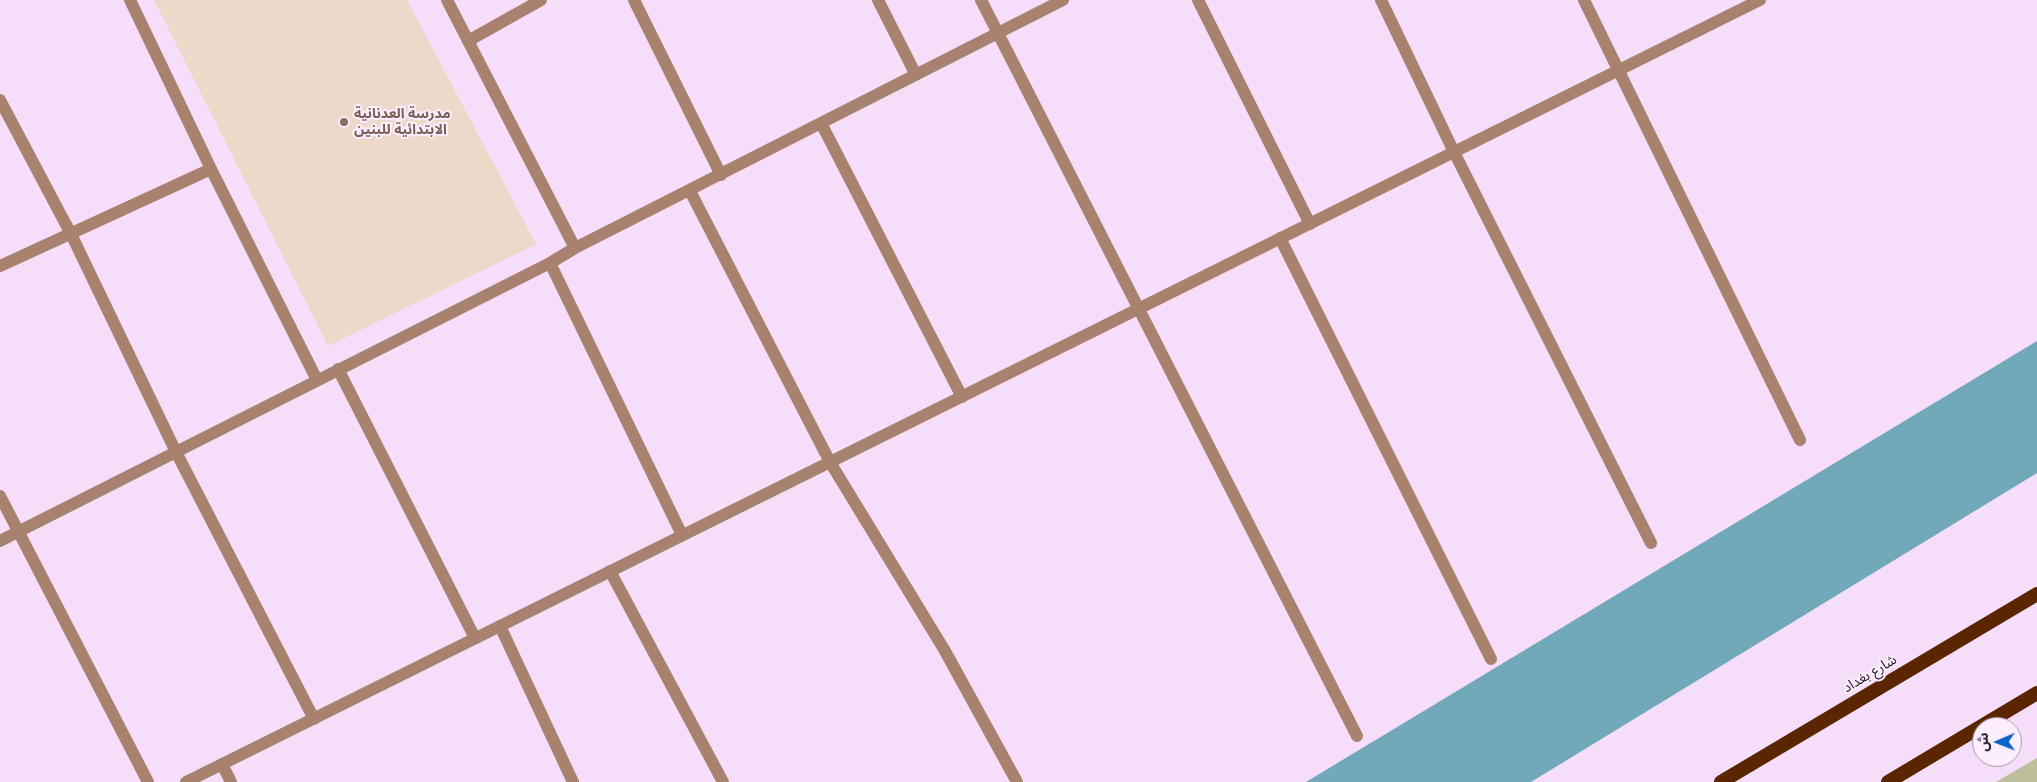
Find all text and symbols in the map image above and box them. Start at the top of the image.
place label: مدرسة العدنانية الابتدائية للبنين [354,106,451,138]
marker: مدرسة العدنانية الابتدائية للبنين [338,116,350,128]
street label: شارع بغداد [1840,651,1900,697]
north arrow [1972,717,2022,767]
text: ش [1974,732,1992,752]

